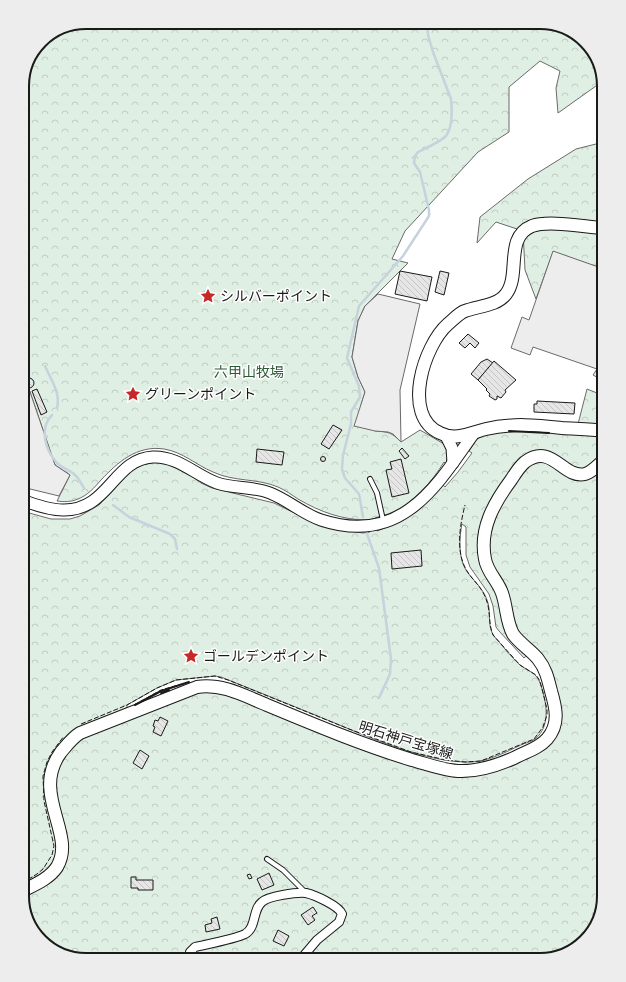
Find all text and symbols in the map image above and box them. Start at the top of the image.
place icon: シルバーポイント [199,287,217,305]
place label: シルバーポイント [220,287,332,305]
park label: 六甲山牧場 [214,363,284,381]
place icon: グリーンポイント [124,385,142,403]
place label: グリーンポイント [145,385,256,403]
place icon: ゴールデンポイント [182,647,200,665]
place label: ゴールデンポイント [203,647,329,665]
street label: 明石神戸宝塚線 [357,717,455,763]

